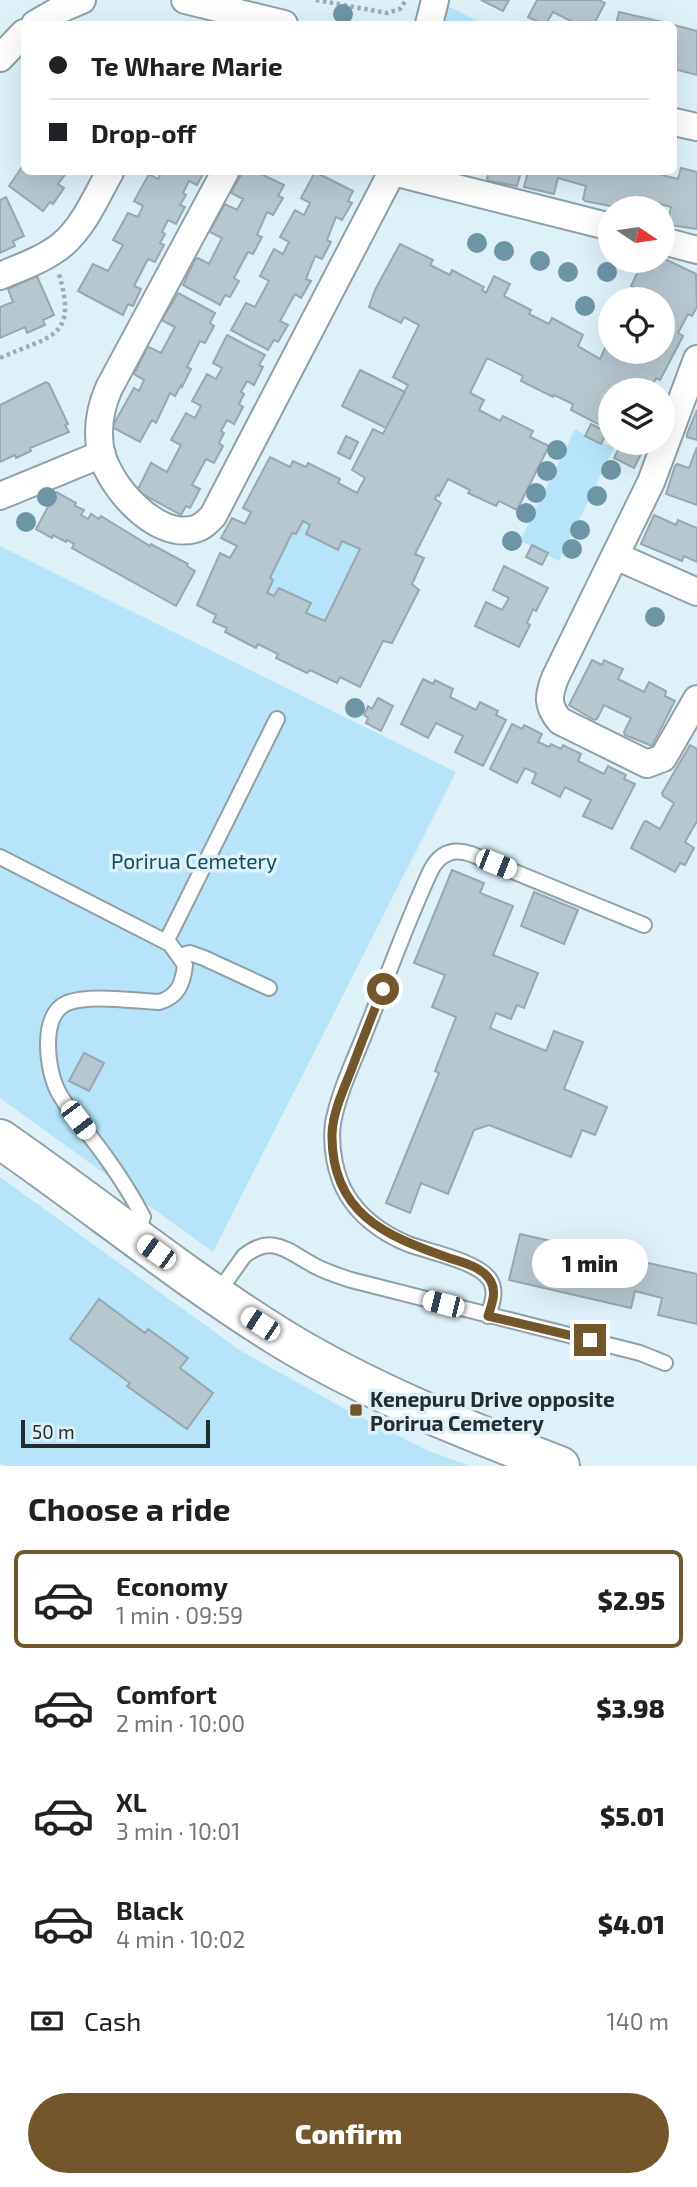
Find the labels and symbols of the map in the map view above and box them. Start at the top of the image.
north arrow [598,196,676,273]
car [473,846,520,882]
park label: Porirua Cemetery [111,848,277,873]
route start [367,973,399,1005]
car [57,1097,100,1143]
car [133,1231,180,1273]
callout: 1 min [532,1238,648,1288]
car [421,1289,466,1319]
car [237,1304,284,1344]
route end [574,1324,606,1356]
place label: Kenepuru Drive opposite Porirua Cemetery [370,1386,615,1436]
marker: Kenepuru Drive opposite Porirua Cemetery [348,1402,364,1418]
scale bar [21,1417,210,1449]

